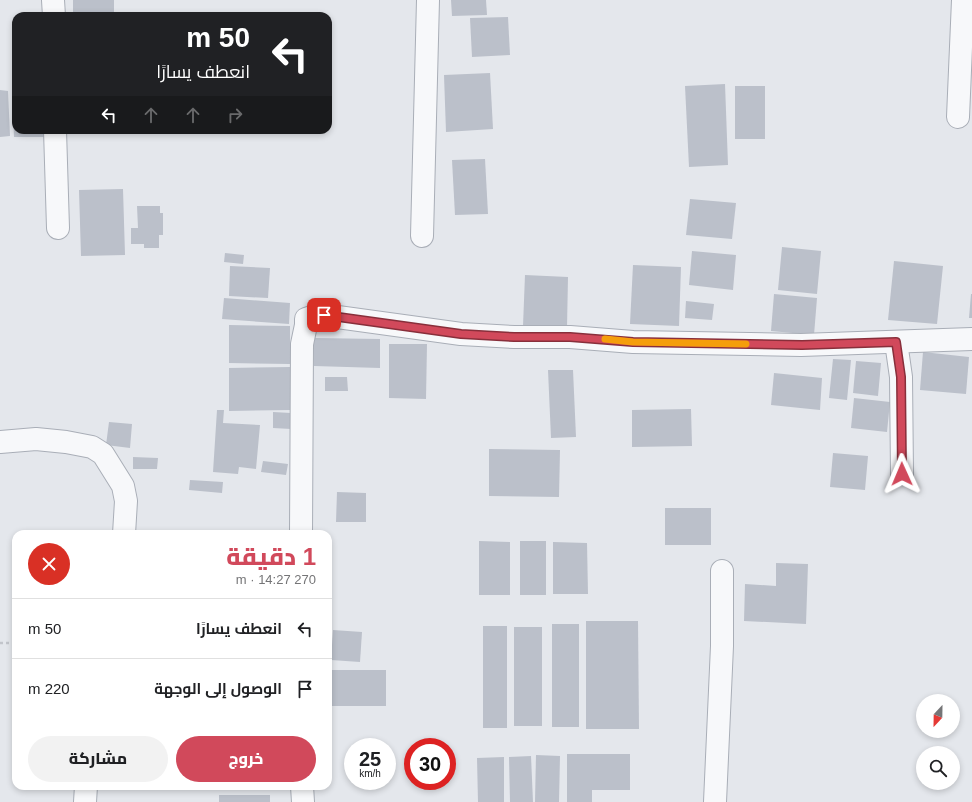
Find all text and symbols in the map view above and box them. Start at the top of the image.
text: 50 m [186,22,250,53]
icon: left [264,28,316,80]
text: انعطف يسارًا [156,62,250,82]
icon: left [98,104,120,126]
icon: ahead [140,104,162,126]
icon: ahead [182,104,204,126]
icon: right [224,104,246,126]
pin [307,298,341,332]
icon: arrive [313,304,335,326]
position arrow [881,453,923,495]
button: close [28,543,70,585]
text: 1 دقيقة [226,543,316,570]
text: 270 m · 14:27 [236,572,316,587]
icon: left [294,618,316,640]
text: 50 m [28,620,61,637]
text: انعطف يسارًا [196,620,282,637]
icon: arrive [294,678,316,700]
text: 220 m [28,680,70,697]
text: الوصول إلى الوجهة [154,680,282,697]
north arrow [916,694,960,738]
map controls [916,694,960,790]
button: مشاركة [28,736,168,782]
button: خروج [176,736,316,782]
speed limit sign: 30 [404,738,456,790]
button: search [916,746,960,790]
text: 25 [359,748,381,770]
text: km/h [359,768,381,779]

